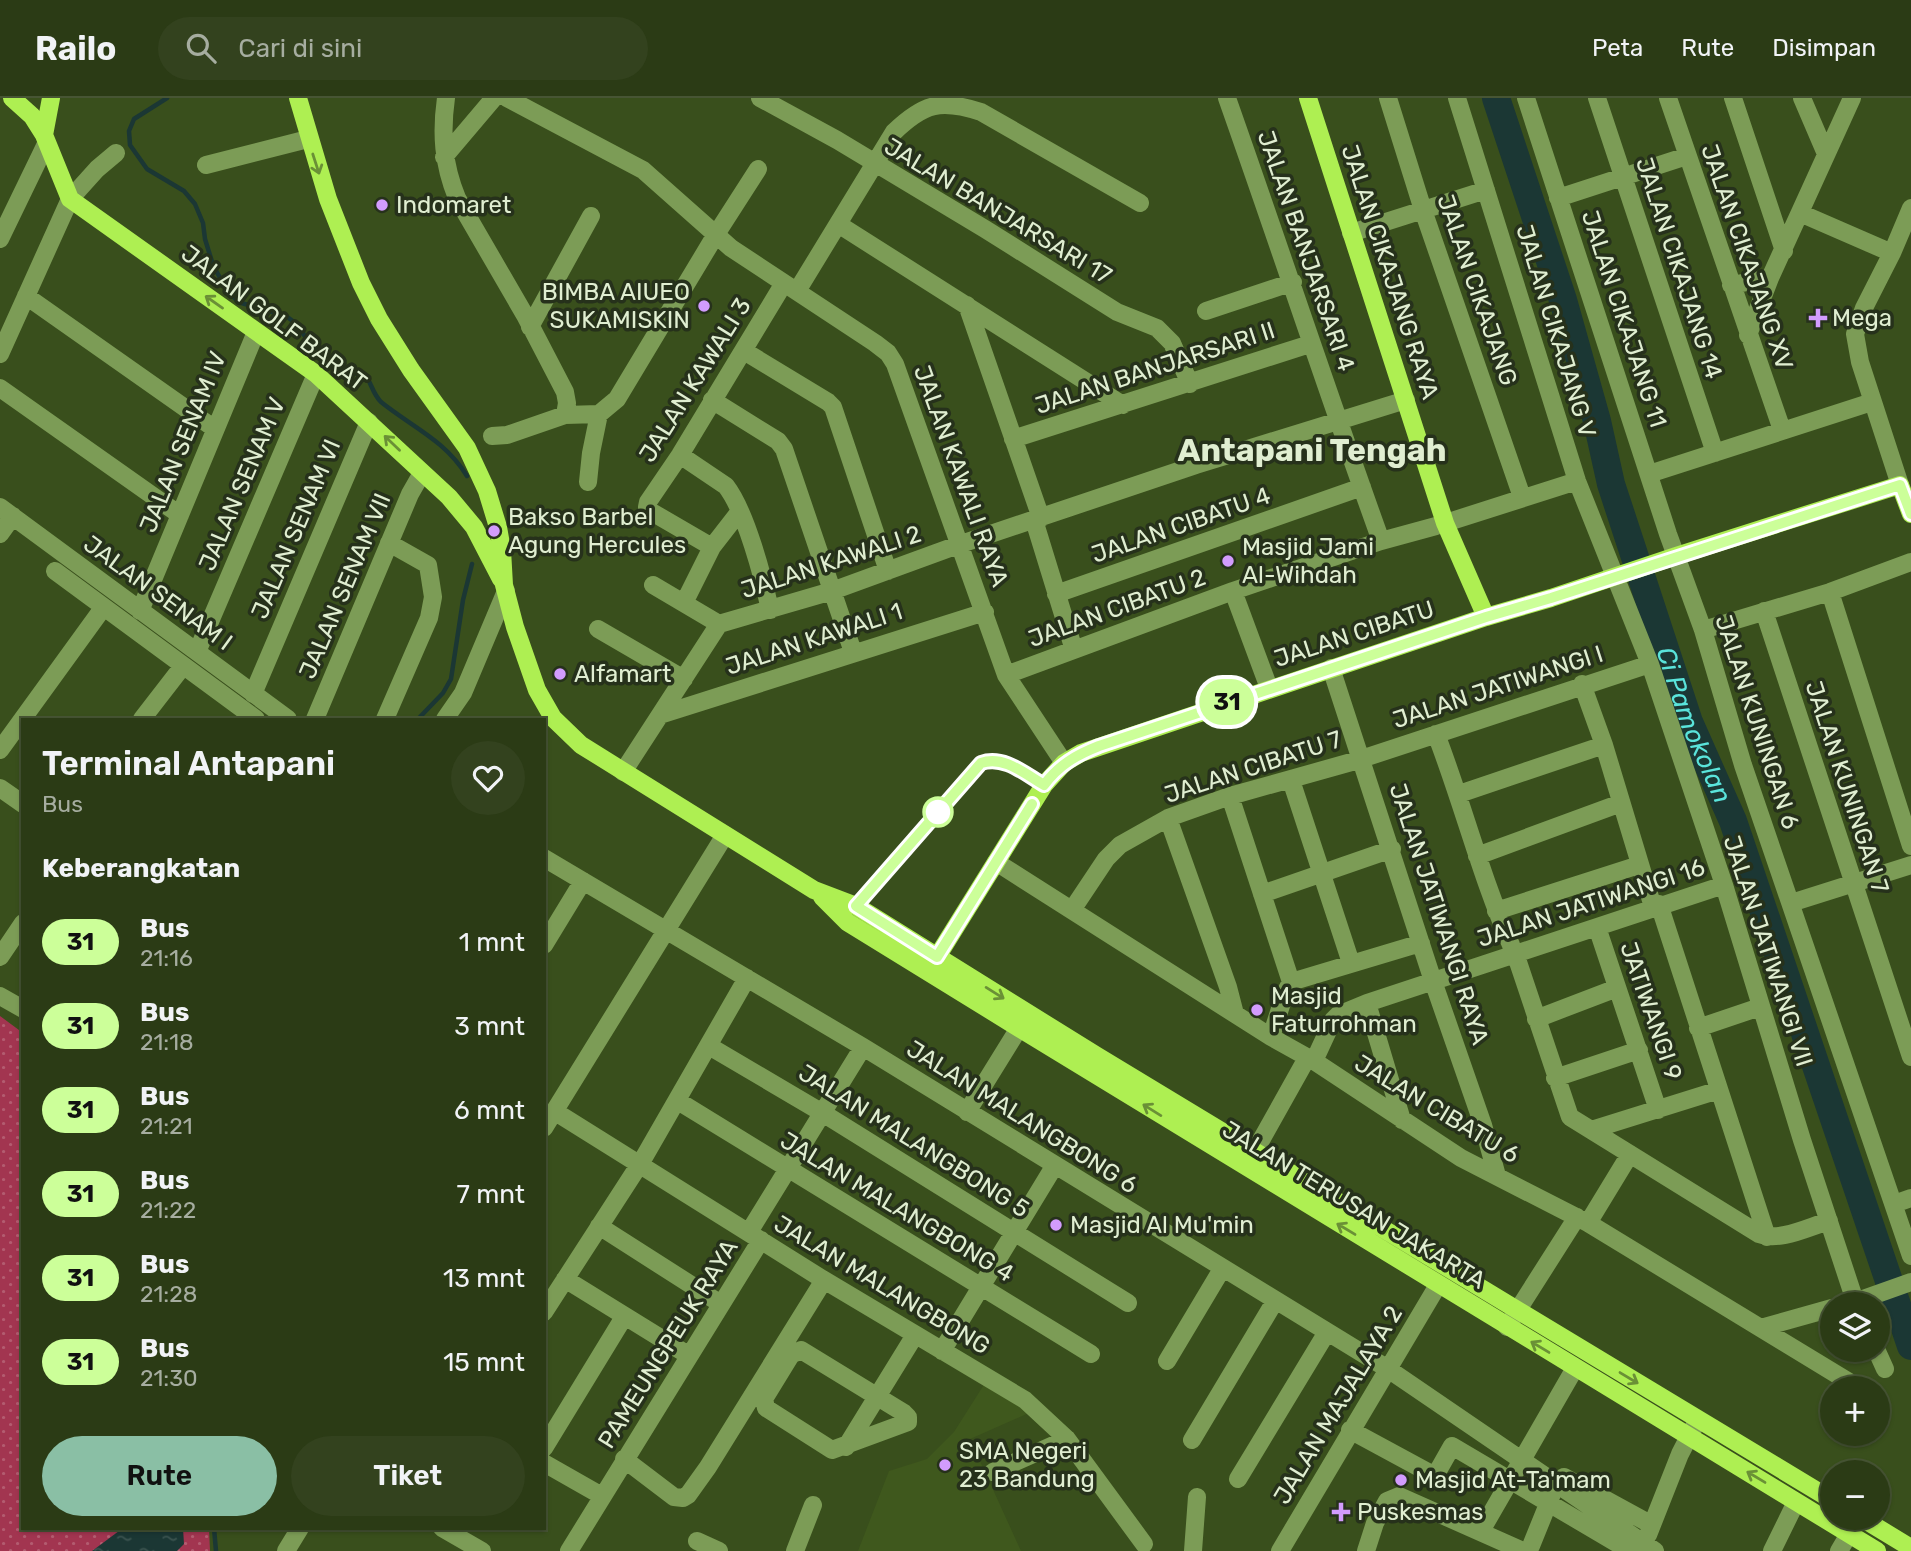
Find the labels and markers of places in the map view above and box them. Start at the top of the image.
place label: Indomaret [396,191,511,219]
marker: Indomaret [374,197,390,213]
place label: BIMBA AIUEO SUKAMISKIN [542,278,690,334]
marker: BIMBA AIUEO SUKAMISKIN [696,298,712,314]
place label: Mega [1832,304,1892,332]
marker: Mega [1810,310,1826,326]
place label: Bakso Barbel Agung Hercules [508,503,686,559]
marker: Bakso Barbel Agung Hercules [486,523,502,539]
place label: Masjid Jami Al-Wihdah [1242,533,1374,589]
marker: Masjid Jami Al-Wihdah [1220,553,1236,569]
place label: Alfamart [574,660,671,688]
marker: Alfamart [552,666,568,682]
unlabelled marker [923,797,953,827]
place label: Masjid Faturrohman [1271,982,1417,1038]
marker: Masjid Faturrohman [1249,1002,1265,1018]
place label: Masjid Al Mu'min [1070,1211,1254,1239]
marker: Masjid Al Mu'min [1048,1217,1064,1233]
place label: SMA Negeri 23 Bandung [959,1437,1095,1493]
marker: SMA Negeri 23 Bandung [937,1457,953,1473]
place label: Masjid At-Ta'mam [1415,1466,1611,1494]
marker: Masjid At-Ta'mam [1393,1472,1409,1488]
place label: Puskesmas [1357,1498,1483,1526]
marker: Puskesmas [1331,1502,1351,1522]

